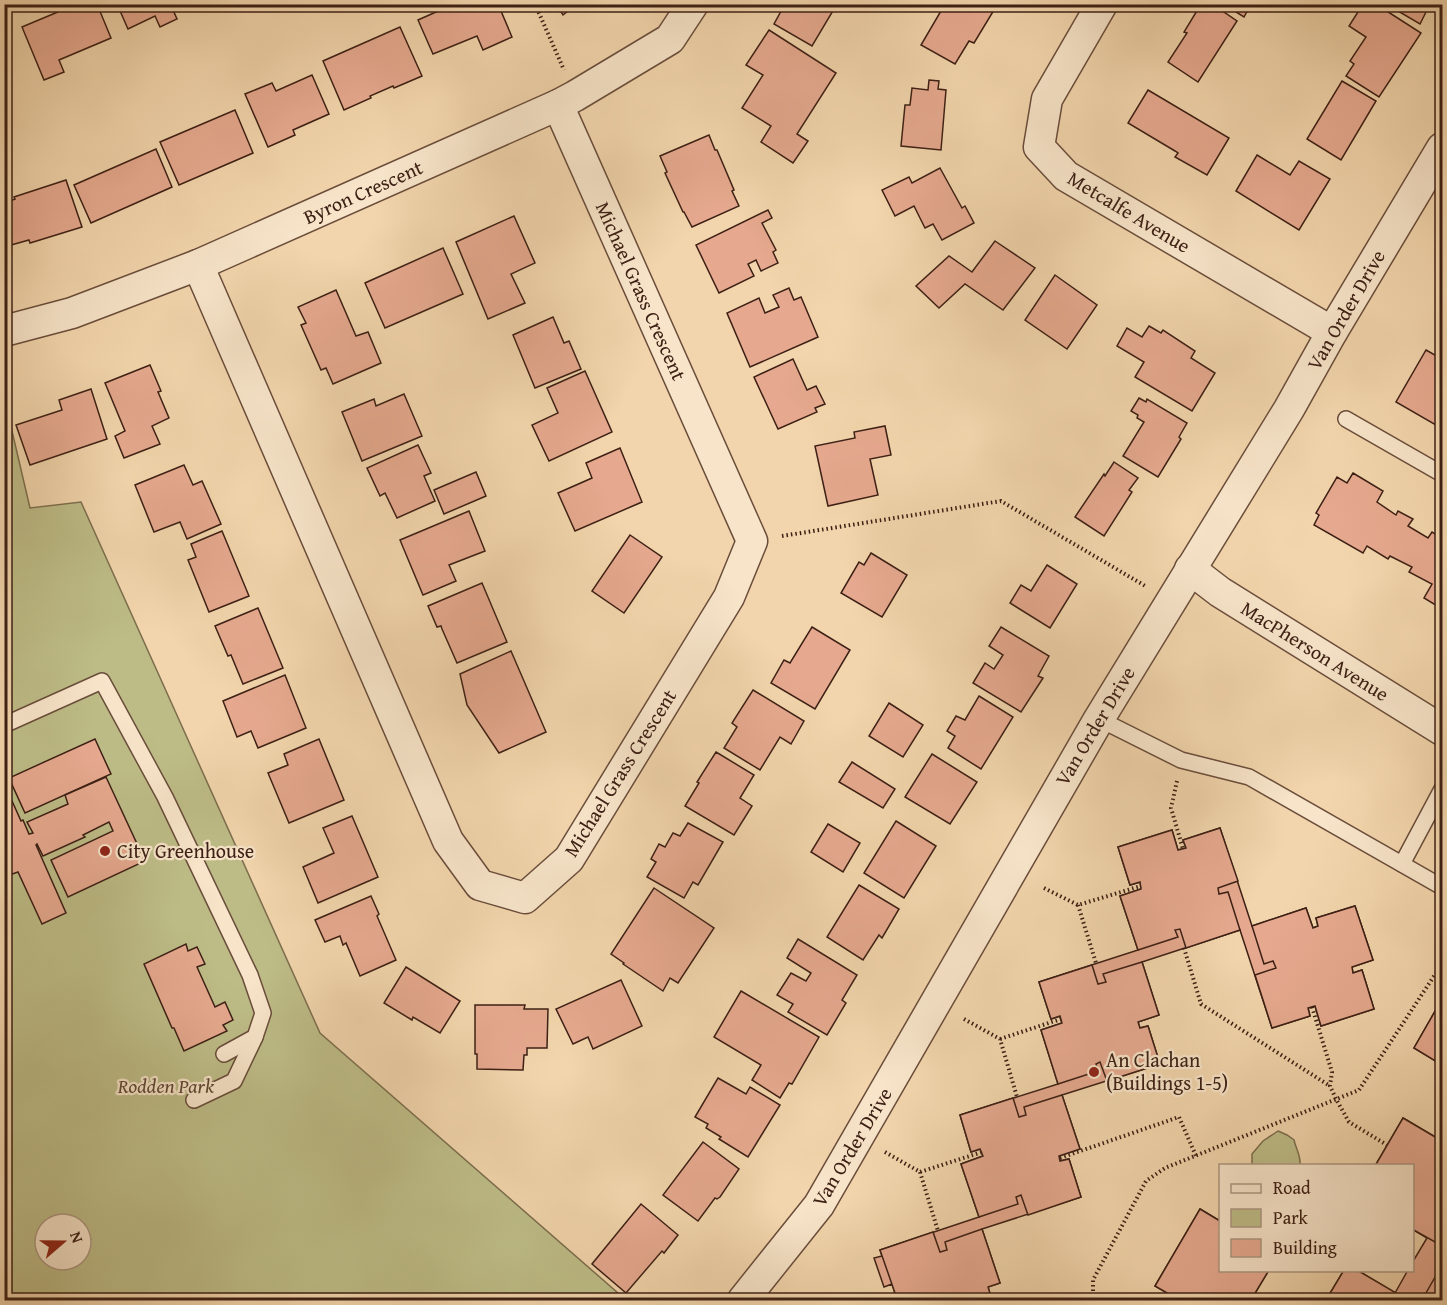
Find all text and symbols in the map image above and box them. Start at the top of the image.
street label: Byron Crescent [299,152,427,231]
street label: Metcalfe Avenue [1062,163,1196,260]
street label: Michael Grass Crescent [589,197,694,385]
street label: Van Order Drive [1299,244,1392,375]
street label: MacPherson Avenue [1236,593,1395,708]
street label: Van Order Drive [1047,661,1142,791]
street label: Michael Grass Crescent [556,683,683,862]
place label: City Greenhouse [117,836,254,865]
marker: City Greenhouse [98,844,112,858]
place label: An Clachan (Buildings 1-5) [1106,1045,1228,1097]
marker: An Clachan (Buildings 1-5) [1087,1065,1101,1079]
park label: Rodden Park [117,1071,215,1100]
street label: Van Order Drive [804,1082,899,1212]
legend [1219,1164,1414,1272]
text: Road [1273,1174,1311,1201]
text: Park [1273,1204,1309,1231]
north arrow [33,1212,93,1272]
text: N [64,1228,90,1246]
text: Building [1273,1234,1337,1261]

